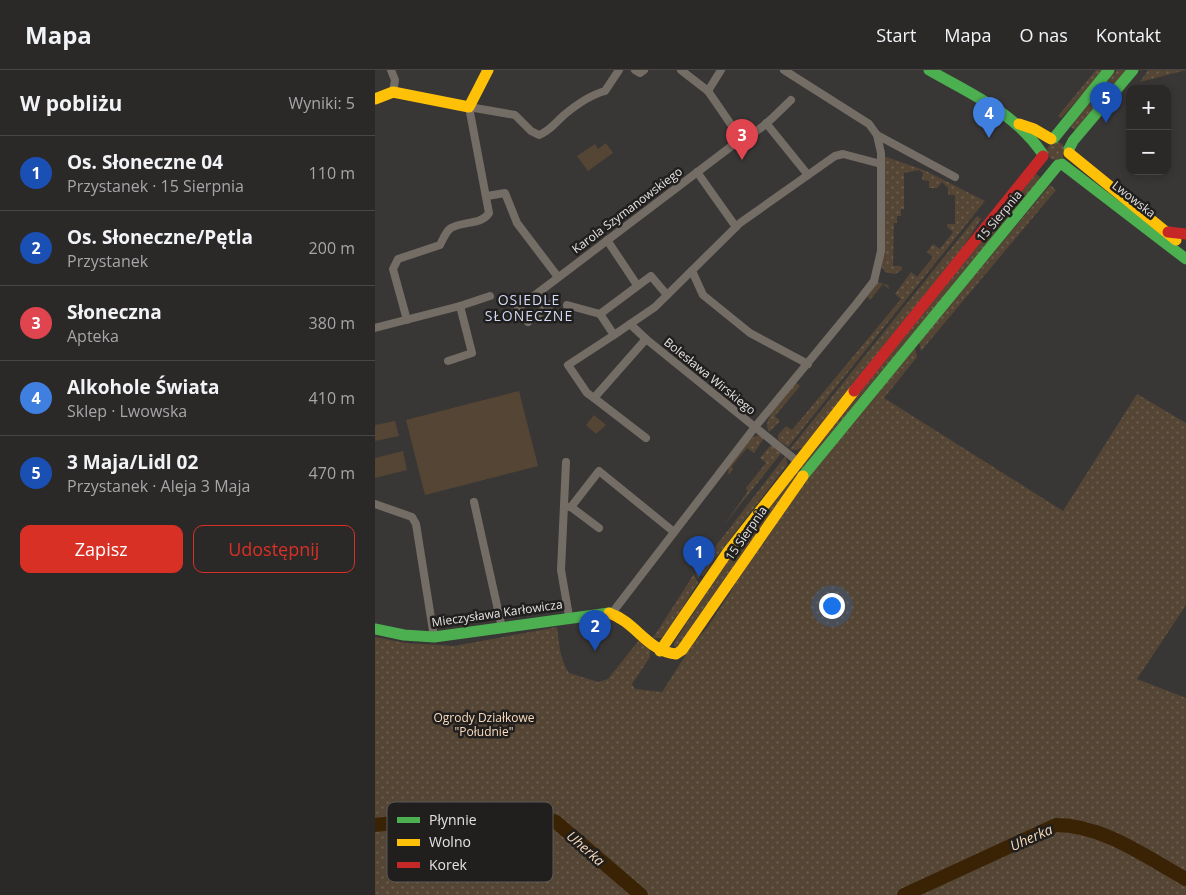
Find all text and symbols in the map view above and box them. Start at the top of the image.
text: Mapa [25,18,92,51]
text: Start [876,23,916,47]
text: Mapa [944,23,992,47]
text: O nas [1020,23,1068,47]
text: Kontakt [1096,23,1161,47]
pin: 5 [1090,82,1122,123]
map controls [1126,85,1171,175]
button: + [1126,85,1171,130]
text: W pobliżu [20,89,122,117]
text: Wyniki: 5 [288,92,355,114]
pin: 4 [973,97,1005,138]
pin: 3 [726,119,758,160]
button: − [1126,130,1171,175]
text: Os. Słoneczne 04 [67,149,223,175]
text: 1 [31,162,41,184]
text: 110 m [309,162,355,184]
street label: Karola Szymanowskiego [568,163,686,257]
text: Przystanek · 15 Sierpnia [67,175,244,197]
street label: Lwowska [1109,177,1159,221]
street label: 15 Sierpnia [972,187,1026,245]
text: Os. Słoneczne/Pętla [67,224,253,250]
text: 2 [31,237,41,259]
text: 200 m [309,237,355,259]
text: Przystanek [67,250,148,272]
district label: OSIEDLE SŁONECZNE [485,290,573,325]
text: Słoneczna [67,299,162,325]
text: 3 [31,312,41,334]
text: 380 m [309,312,355,334]
text: Apteka [67,325,119,347]
street label: Bolesława Wirskiego [660,334,760,418]
text: Alkohole Świata [67,374,219,400]
text: 4 [31,387,41,409]
text: 410 m [309,387,355,409]
text: Sklep · Lwowska [67,400,187,422]
text: 3 Maja/Lidl 02 [67,449,198,475]
text: 5 [31,462,41,484]
text: 470 m [309,462,355,484]
text: Przystanek · Aleja 3 Maja [67,475,250,497]
street label: 15 Sierpnia [721,503,771,563]
button: Zapisz [20,525,183,573]
button: Udostępnij [193,525,355,573]
pin: 1 [683,536,715,577]
your location [819,593,845,619]
street label: Mieczysława Karłowicza [430,595,564,631]
pin: 2 [579,610,611,651]
park label: Ogrody Działkowe "Południe" [433,709,535,740]
legend [387,802,553,882]
text: Płynnie [429,810,477,829]
water label: Uherka [1007,819,1055,855]
water label: Uherka [563,826,609,870]
text: Wolno [429,832,471,851]
text: Korek [429,855,468,874]

